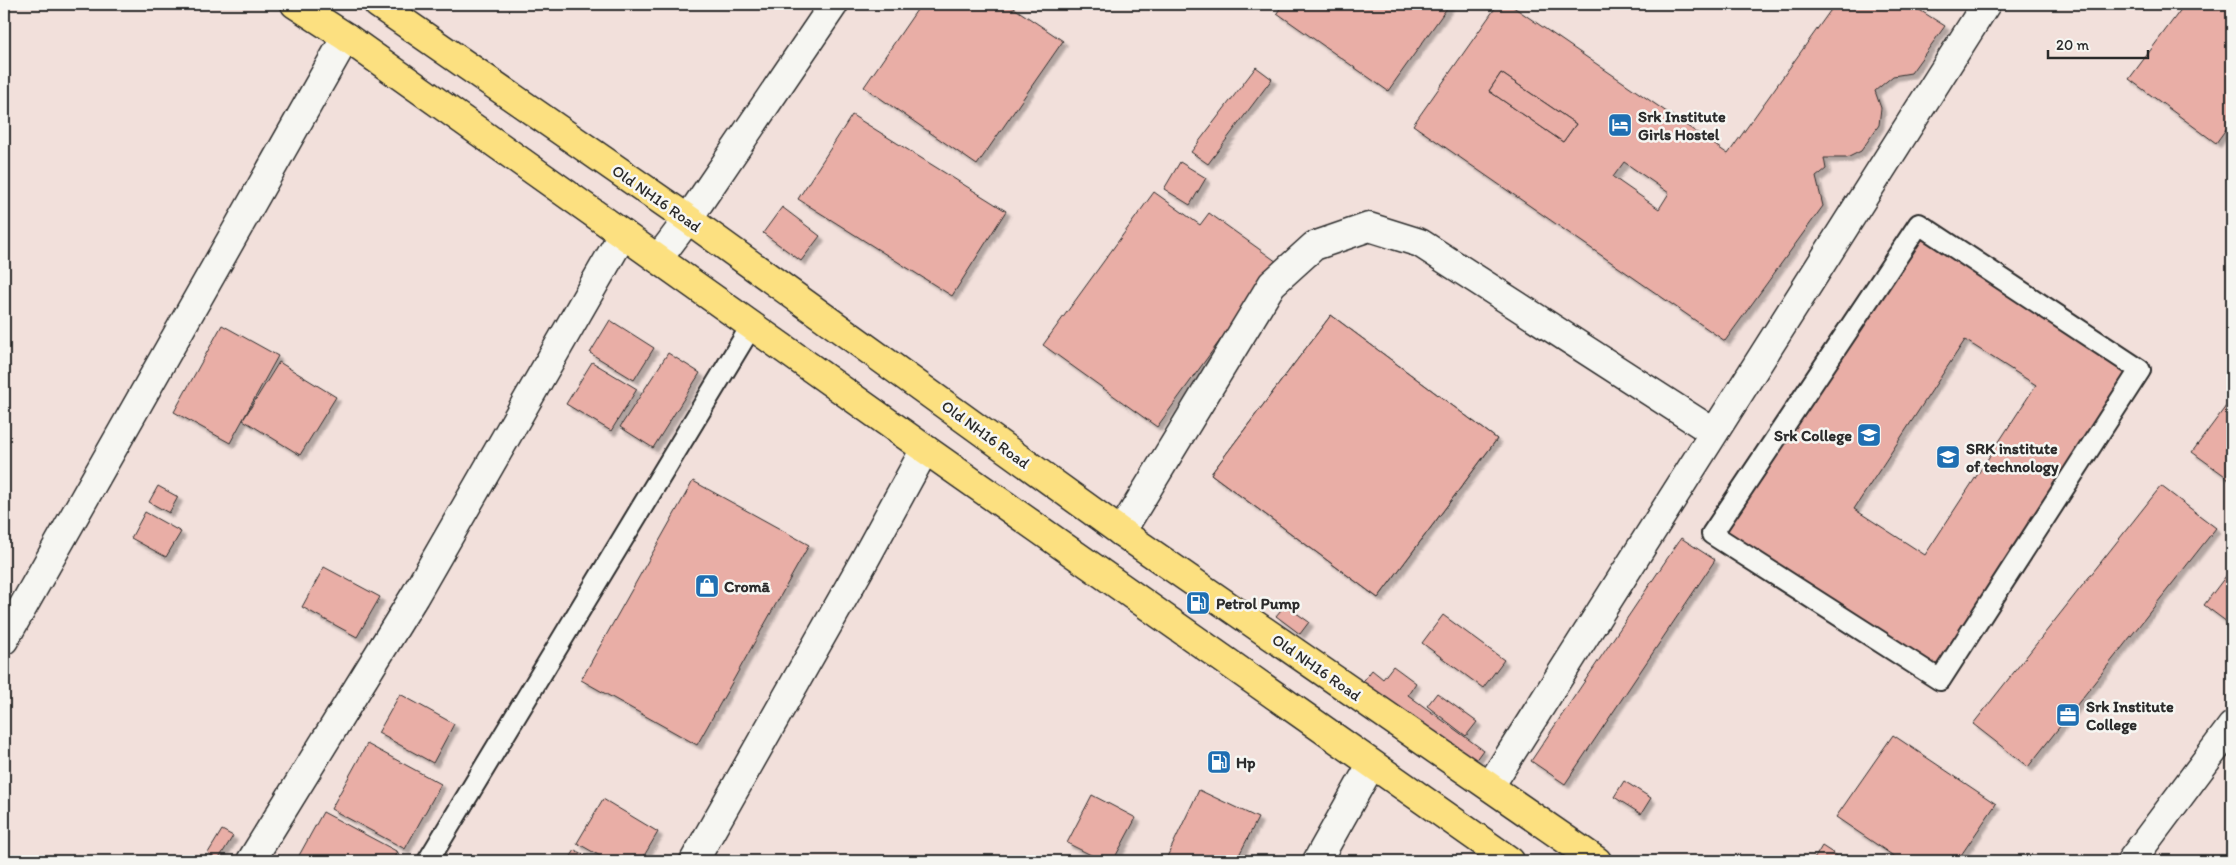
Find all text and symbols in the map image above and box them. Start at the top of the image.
scale bar [2048,28,2148,60]
text: 20 m [2056,36,2090,54]
place label: Srk Institute Girls Hostel [1638,107,1726,144]
hotel icon: Srk Institute Girls Hostel [1607,112,1633,138]
street label: Old NH16 Road [609,161,705,236]
street label: Old NH16 Road [938,396,1034,473]
school or university icon: Srk College [1856,422,1882,448]
place label: Srk College [1774,426,1852,446]
place label: SRK institute of technology [1966,439,2059,477]
school or university icon: SRK institute of technology [1935,444,1961,470]
shop icon: Cromā [694,573,720,599]
place label: Cromā [724,577,771,596]
fuel station icon: Petrol Pump [1185,590,1211,616]
place label: Petrol Pump [1216,594,1300,614]
street label: Old NH16 Road [1269,630,1365,705]
place label: Srk Institute College [2086,697,2174,735]
office icon: Srk Institute College [2055,702,2081,728]
fuel station icon: Hp [1206,749,1232,775]
place label: Hp [1236,753,1256,773]

